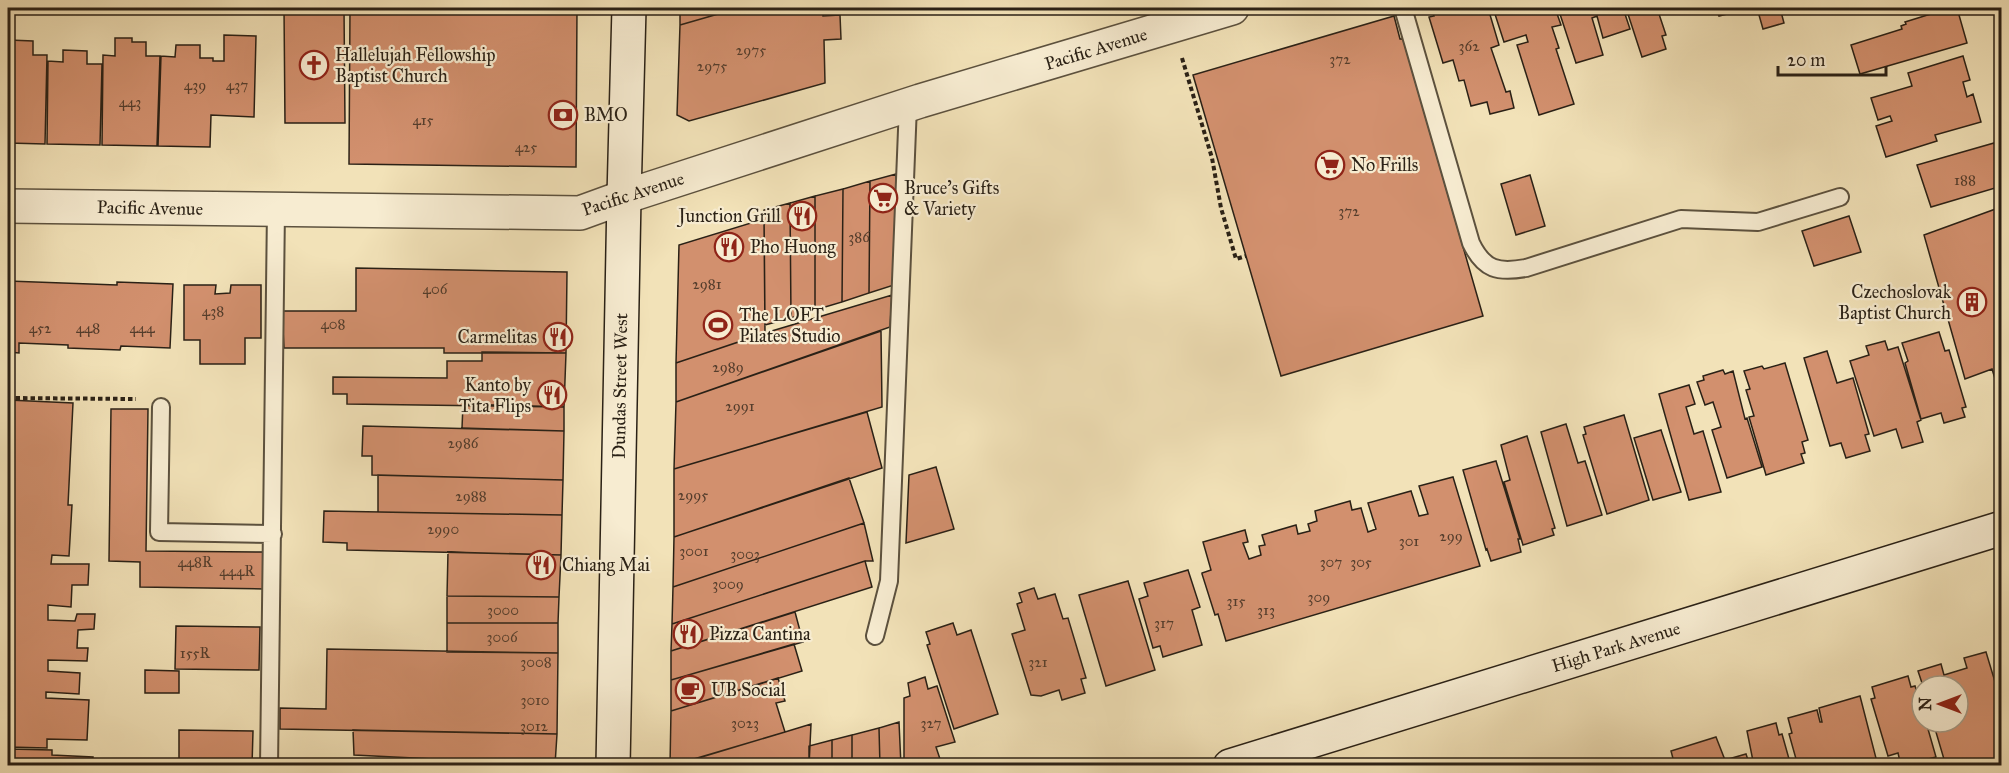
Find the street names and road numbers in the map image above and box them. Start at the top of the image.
street label: Pacific Avenue [1042,23,1150,75]
street label: Pacific Avenue [579,167,687,221]
street label: Pacific Avenue [97,196,203,220]
street label: Dundas Street West [608,312,632,459]
street label: High Park Avenue [1549,617,1683,678]

